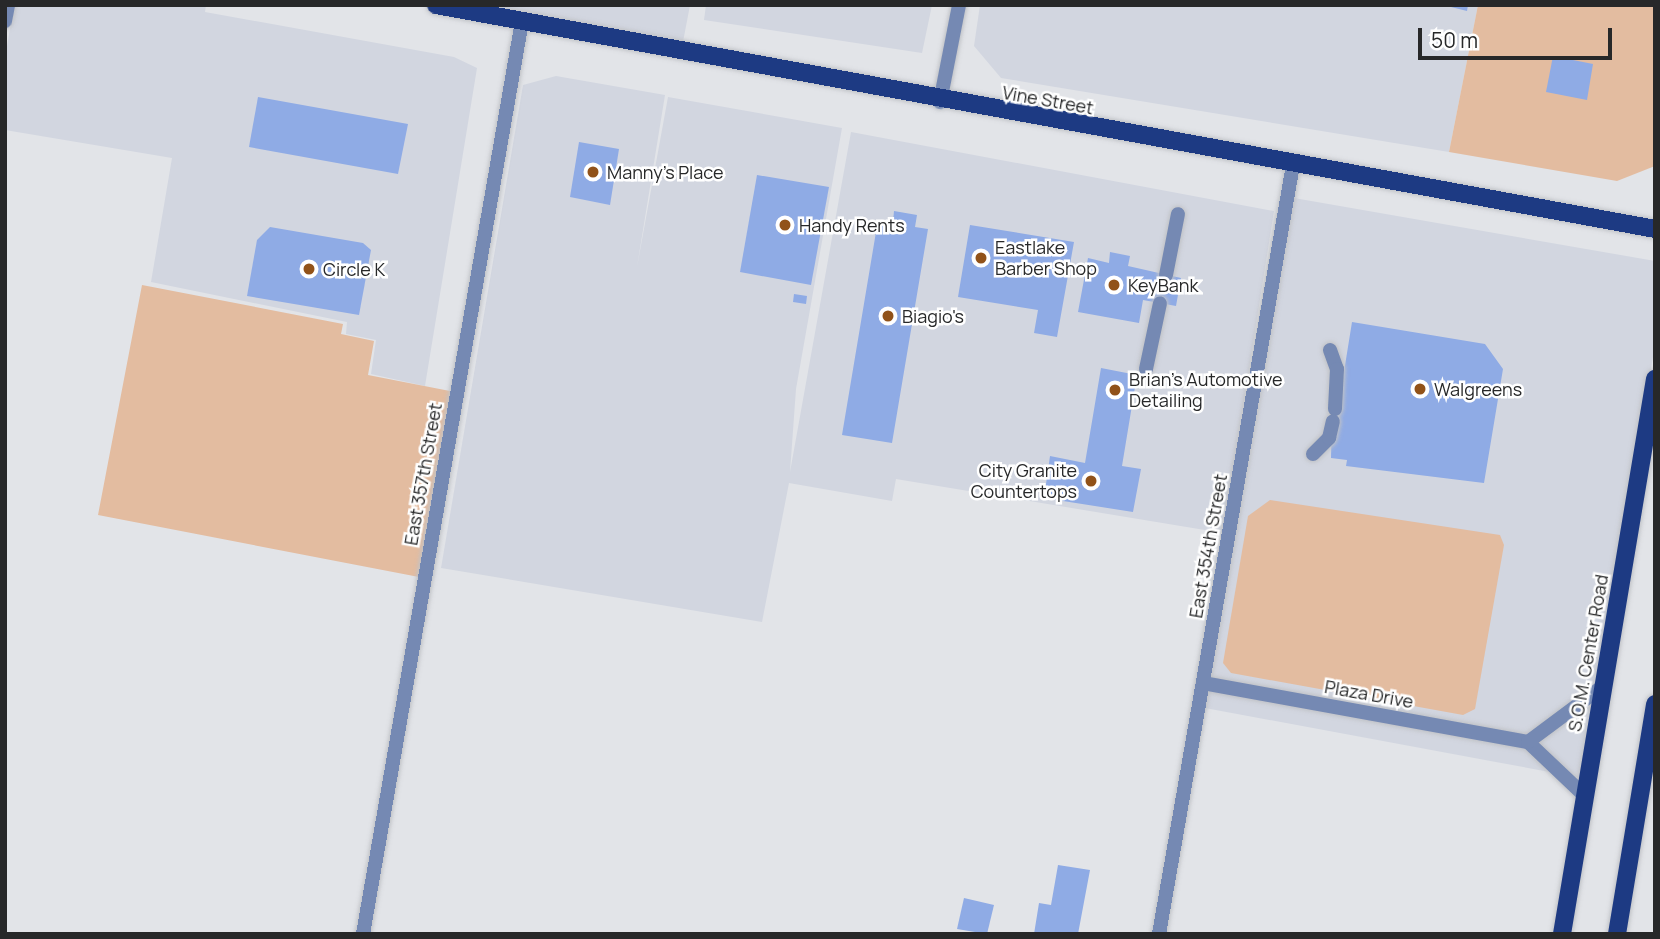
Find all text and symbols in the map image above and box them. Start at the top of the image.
scale bar [1422,14,1616,58]
text: 50 m [1431,26,1478,54]
street label: Vine Street [1001,81,1095,119]
place label: Manny's Place [607,161,723,183]
marker: Manny's Place [585,164,601,180]
place label: Handy Rents [799,214,905,236]
marker: Handy Rents [777,217,793,233]
place label: Eastlake Barber Shop [995,237,1097,280]
marker: Eastlake Barber Shop [973,250,989,266]
place label: Circle K [323,258,385,280]
marker: Circle K [301,261,317,277]
place label: KeyBank [1128,274,1198,296]
marker: KeyBank [1106,277,1122,293]
place label: Biagio's [902,305,964,327]
marker: Biagio's [880,308,896,324]
place label: Brian's Automotive Detailing [1129,369,1282,412]
place label: Walgreens [1434,378,1522,400]
marker: Walgreens [1412,381,1428,397]
marker: Brian's Automotive Detailing [1107,382,1123,398]
street label: East 357th Street [400,401,446,547]
place label: City Granite Countertops [971,460,1077,503]
street label: East 354th Street [1185,472,1231,620]
marker: City Granite Countertops [1083,473,1099,489]
street label: S.O.M. Center Road [1564,573,1612,733]
street label: Plaza Drive [1323,676,1415,712]

